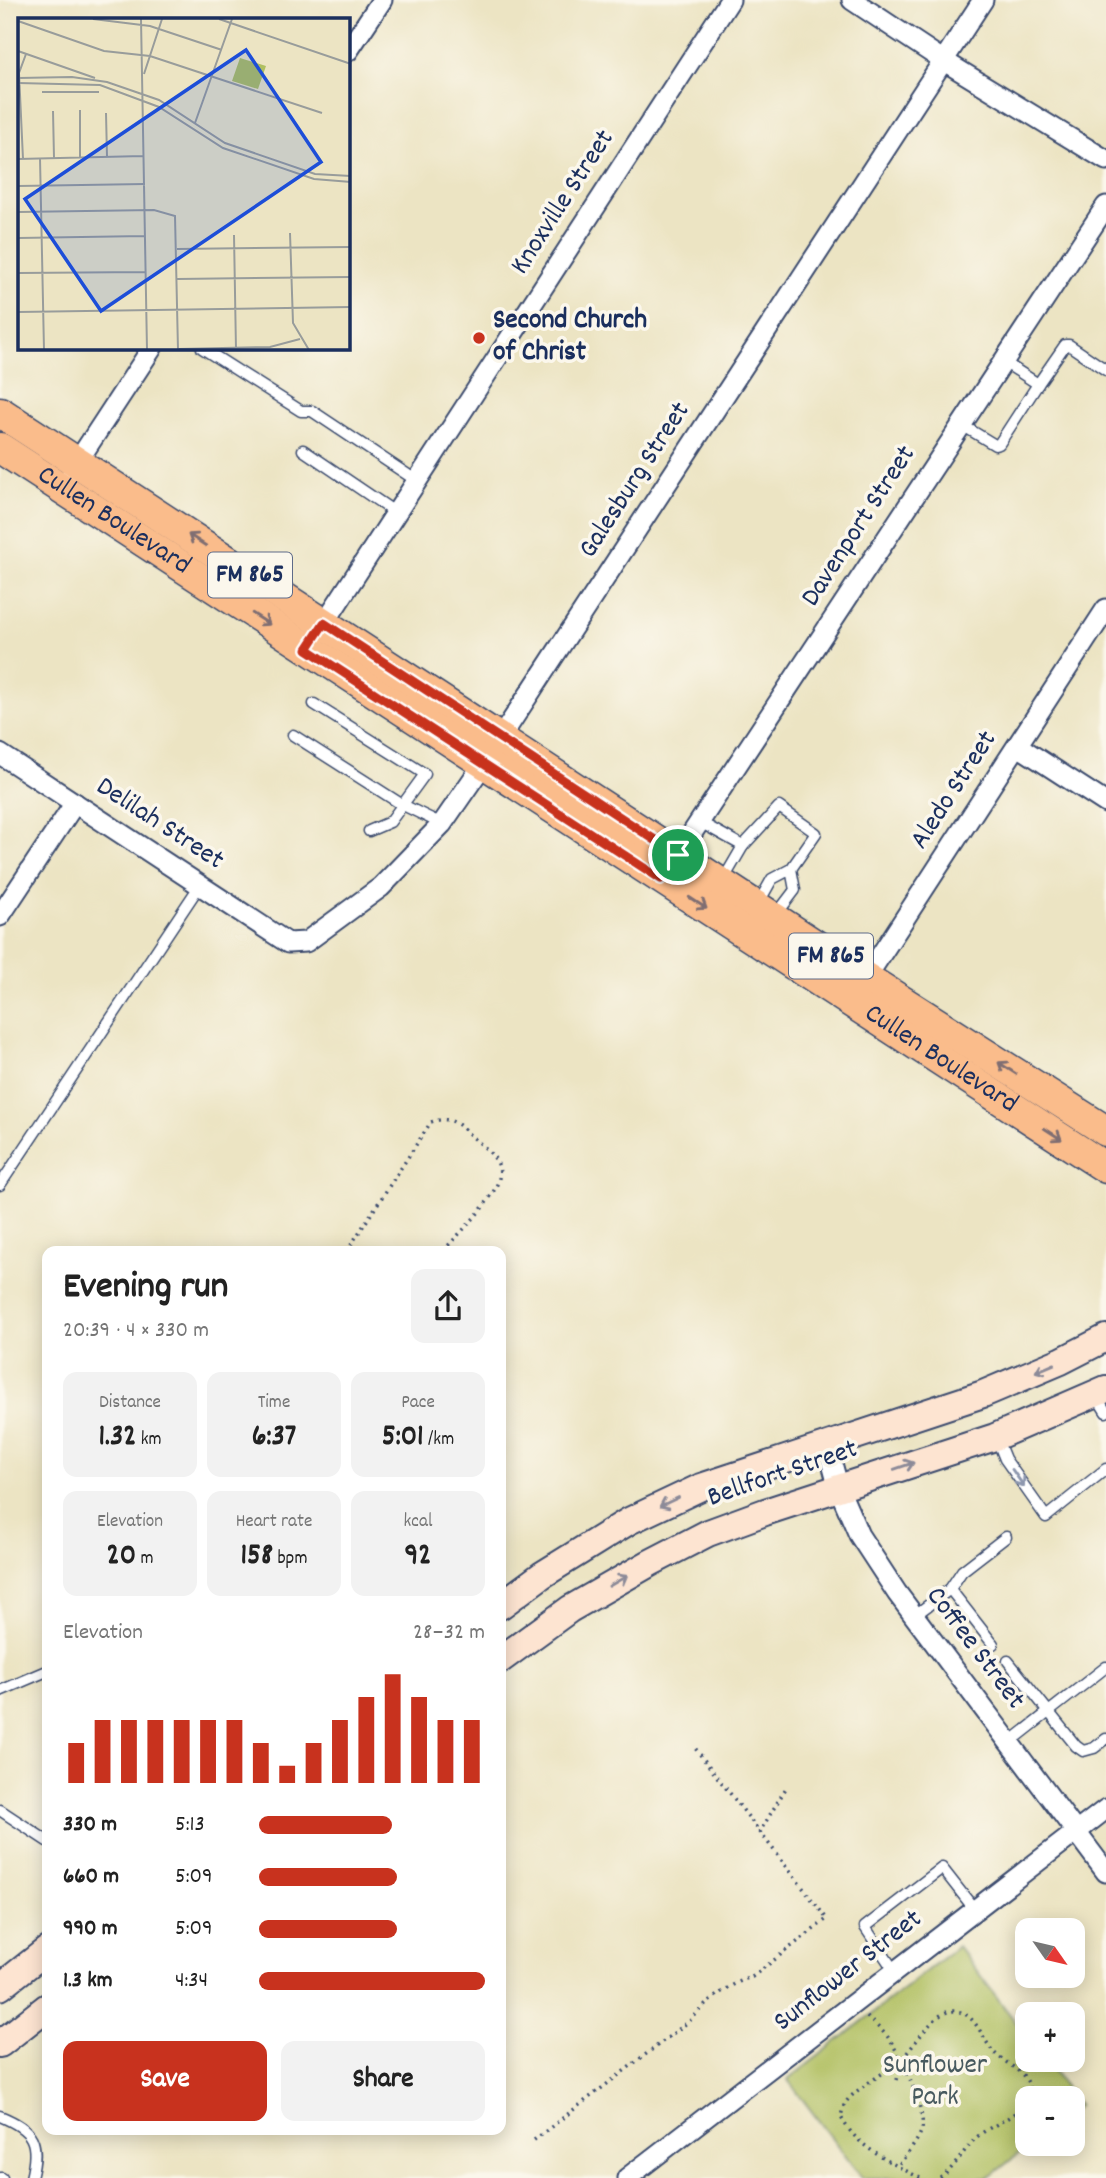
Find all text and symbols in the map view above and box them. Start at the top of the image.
inset map [18,18,350,350]
street label: Knoxville Street [502,123,626,283]
place label: Second Church of Christ [493,302,647,374]
marker: Second Church of Christ [471,330,487,346]
street label: Galesburg Street [570,395,702,567]
street label: Davenport Street [793,439,927,615]
street label: Cullen Boulevard [28,457,198,586]
one-way arrow [188,533,207,548]
road number: FM 865 [208,552,292,597]
one-way arrow [251,611,270,626]
street label: Aledo Street [902,724,1008,858]
street label: Delilah Street [87,769,231,881]
pin [648,825,708,885]
icon: arrive [659,836,697,874]
one-way arrow [688,896,707,911]
road number: FM 865 [789,934,873,979]
street label: Cullen Boulevard [856,995,1025,1125]
one-way arrow [998,1061,1017,1076]
one-way arrow [1043,1127,1062,1142]
text: Evening run [63,1261,228,1316]
button: share [411,1269,485,1343]
text: 20:39 · 4 × 330 m [63,1315,209,1348]
one-way arrow [1034,1362,1056,1375]
text: Distance [99,1390,161,1417]
text: Time [258,1390,290,1417]
text: Pace [401,1390,435,1417]
text: 1.32 [98,1417,136,1460]
text: 6:37 [252,1417,296,1460]
text: 5:01 [382,1417,424,1460]
text: km [136,1427,162,1454]
text: /km [424,1427,454,1454]
street label: Bellfort Street [703,1431,863,1519]
one-way arrow [892,1459,914,1471]
one-way arrow [1011,1468,1025,1487]
one-way arrow [659,1496,680,1510]
text: Elevation [97,1509,163,1536]
text: Heart rate [236,1509,312,1536]
text: kcal [404,1509,432,1536]
text: 20 [107,1536,136,1579]
text: 158 [241,1536,273,1579]
text: 92 [405,1536,431,1579]
text: m [136,1546,153,1573]
text: bpm [273,1546,307,1573]
one-way arrow [608,1574,628,1588]
street label: Coffee Street [915,1579,1033,1719]
text: Elevation [63,1617,143,1650]
text: 28–32 m [413,1617,485,1650]
text: 330 m [63,1809,117,1842]
text: 5:13 [175,1809,205,1842]
text: 660 m [63,1861,119,1894]
text: 5:09 [175,1861,213,1894]
street label: Sunflower Street [766,1901,932,2043]
text: 990 m [63,1913,118,1946]
text: 5:09 [175,1913,213,1946]
north arrow [1015,1918,1085,1988]
map controls [1015,1918,1085,2156]
text: 1.3 km [63,1965,113,1998]
text: 4:34 [175,1965,208,1998]
button: + [1015,2002,1085,2072]
button: Save [63,2041,267,2121]
button: Share [281,2041,485,2121]
park label: Sunflower Park [883,2047,988,2119]
button: − [1015,2086,1085,2156]

